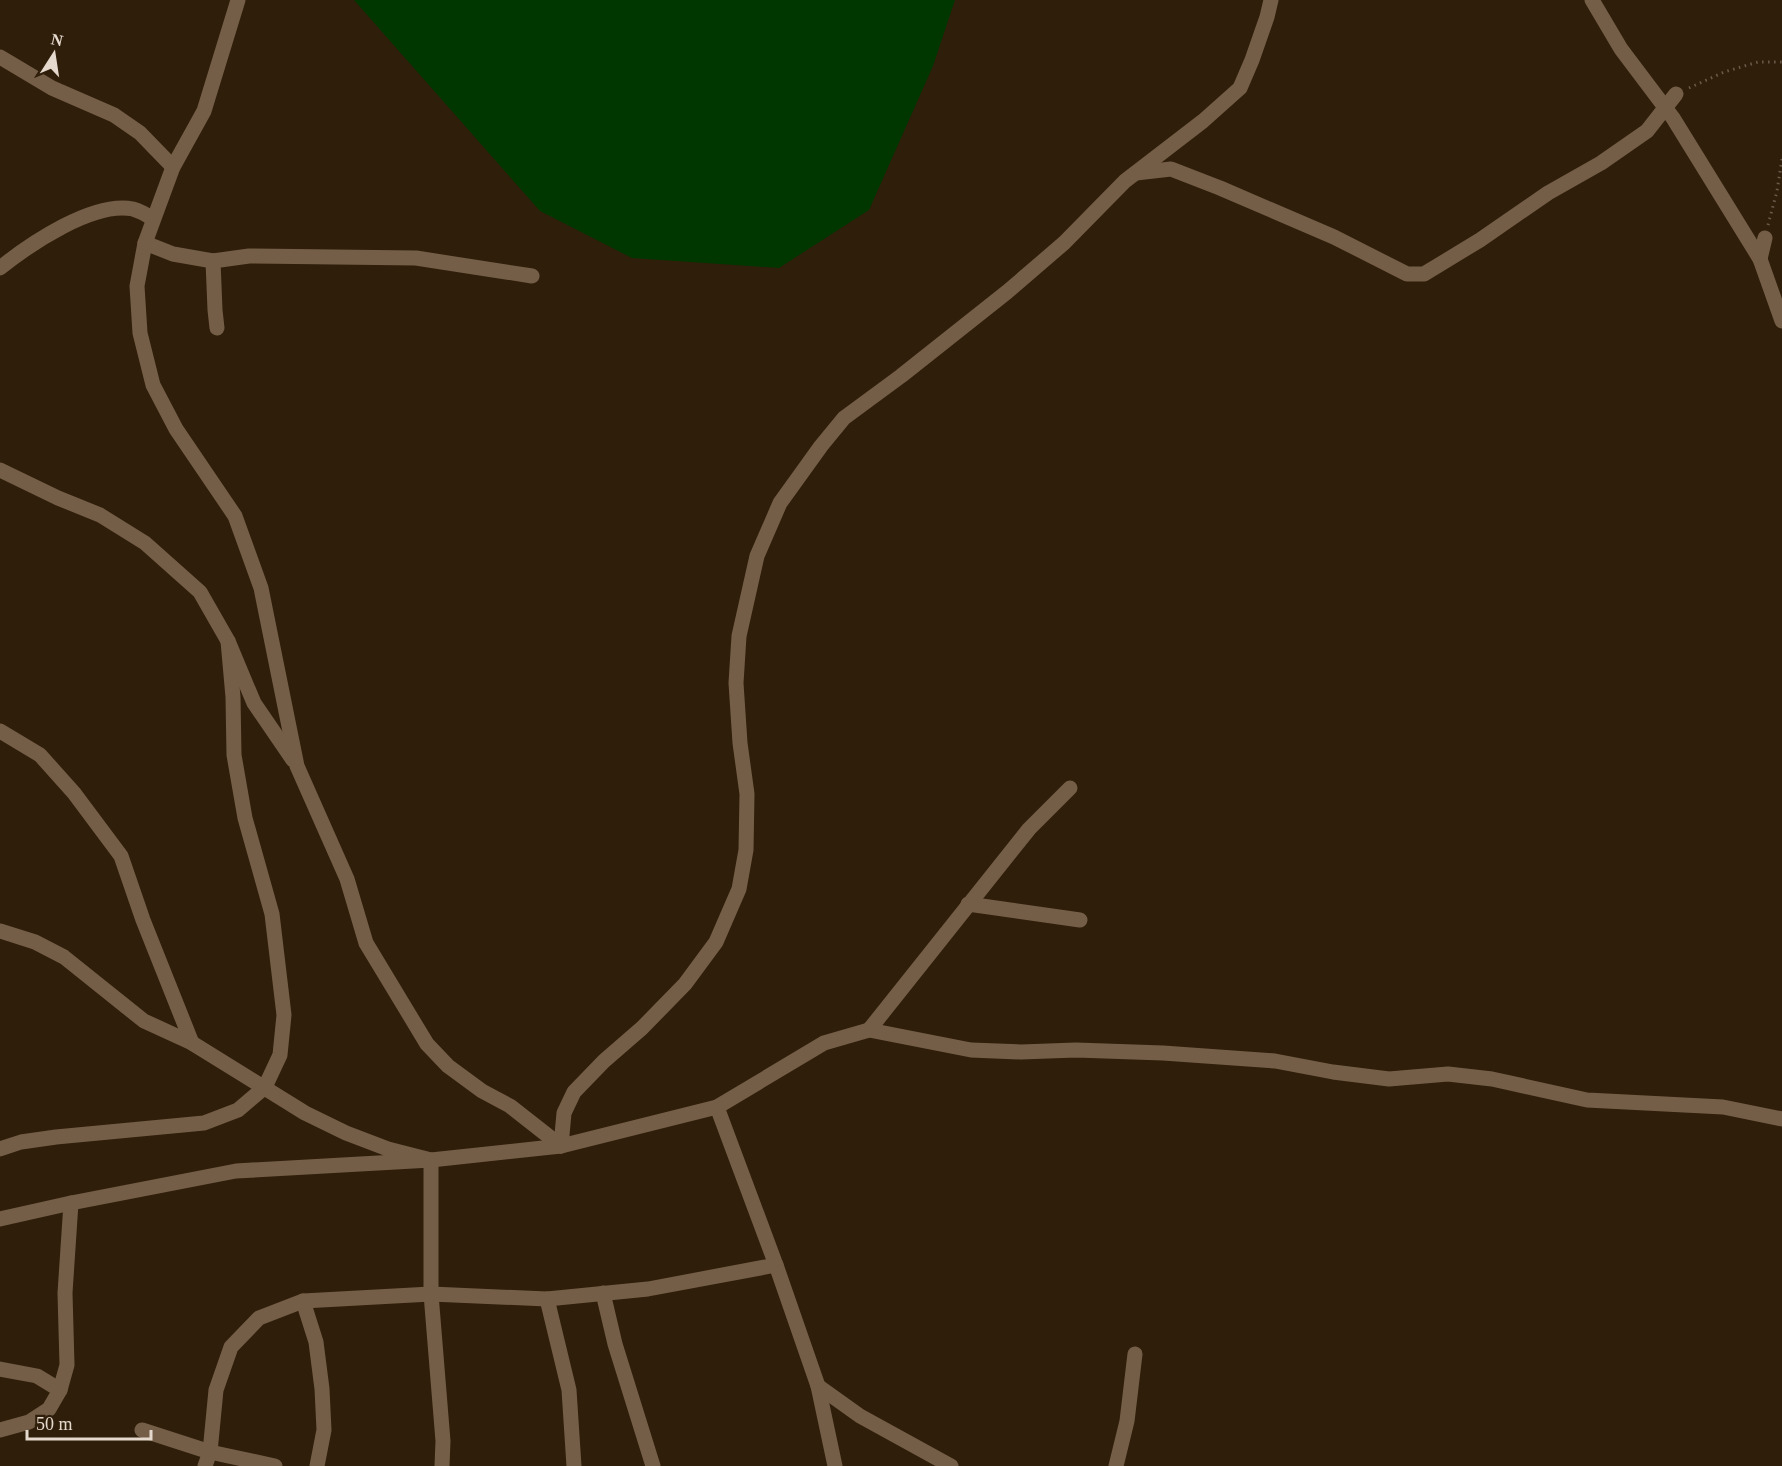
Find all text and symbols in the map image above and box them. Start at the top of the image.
north arrow [24,24,84,84]
text: N [50,30,65,49]
scale bar [27,1403,152,1441]
text: 50 m [36,1414,73,1434]

